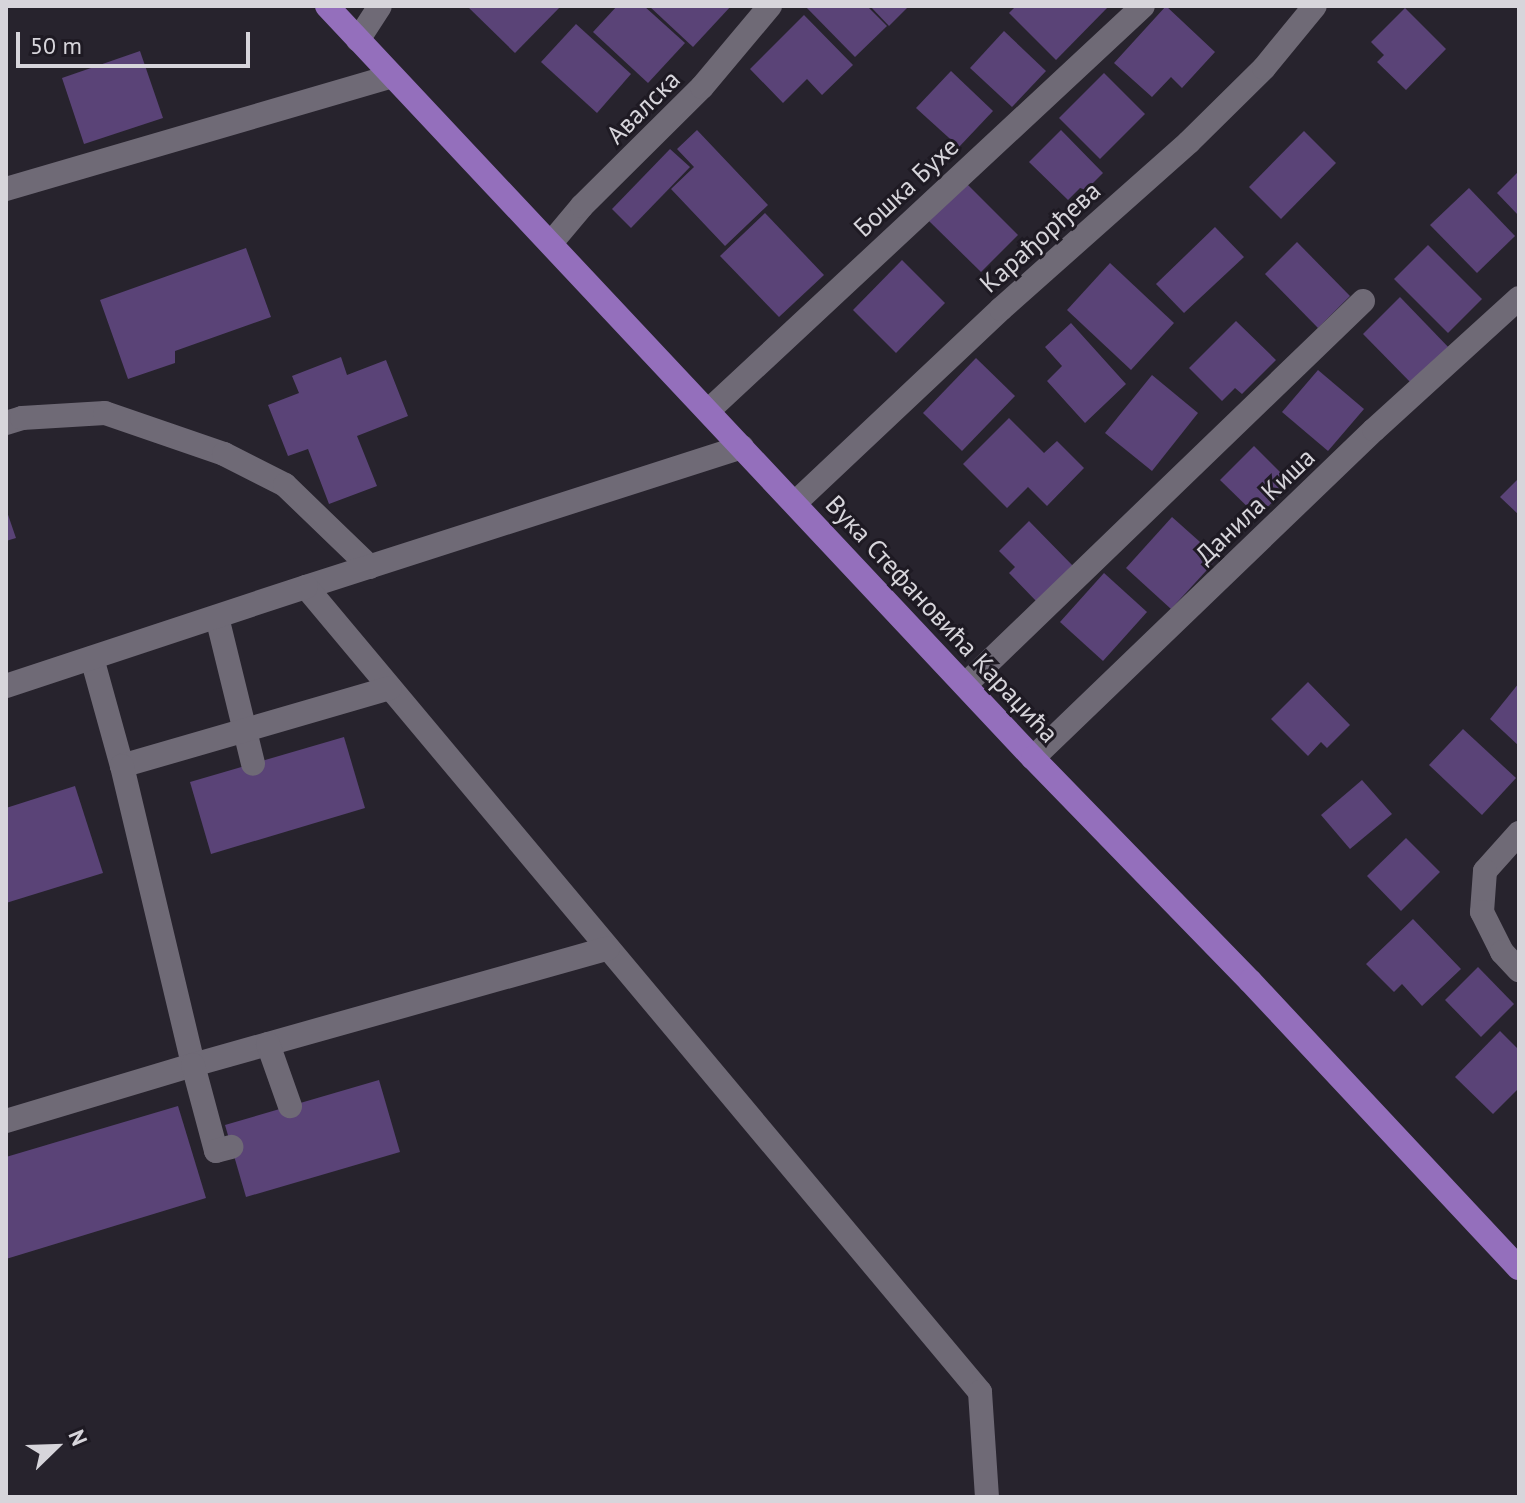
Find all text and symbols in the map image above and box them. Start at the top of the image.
scale bar [20,16,254,66]
text: 50 m [30,30,82,61]
street label: Авалска [600,64,686,150]
street label: Бошка Бухе [847,131,965,243]
street label: Карађорђева [973,175,1107,299]
street label: Данила Киша [1189,441,1321,571]
street label: Вука Стефановића Караџића [819,489,1065,749]
north arrow [16,1407,96,1487]
text: N [62,1425,94,1450]

